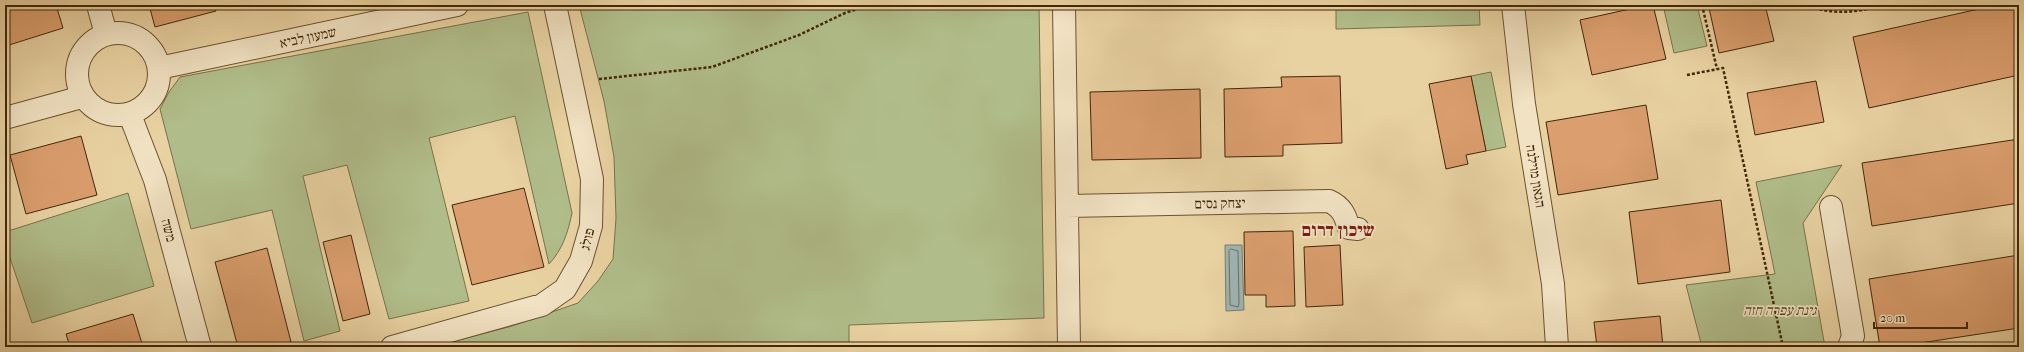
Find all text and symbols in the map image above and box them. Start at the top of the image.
street label: שמעון לביא [278,23,338,52]
street label: הגאון מוילנה [1522,143,1549,209]
street label: יצחק נסים [1194,195,1246,212]
street label: משה [157,217,180,244]
district label: שיכון דרום [1301,220,1375,241]
street label: פולג [577,226,598,252]
park label: גינת עפרה חזה [1743,302,1818,319]
scale bar [1874,304,1967,330]
text: 20 m [1880,311,1905,325]

